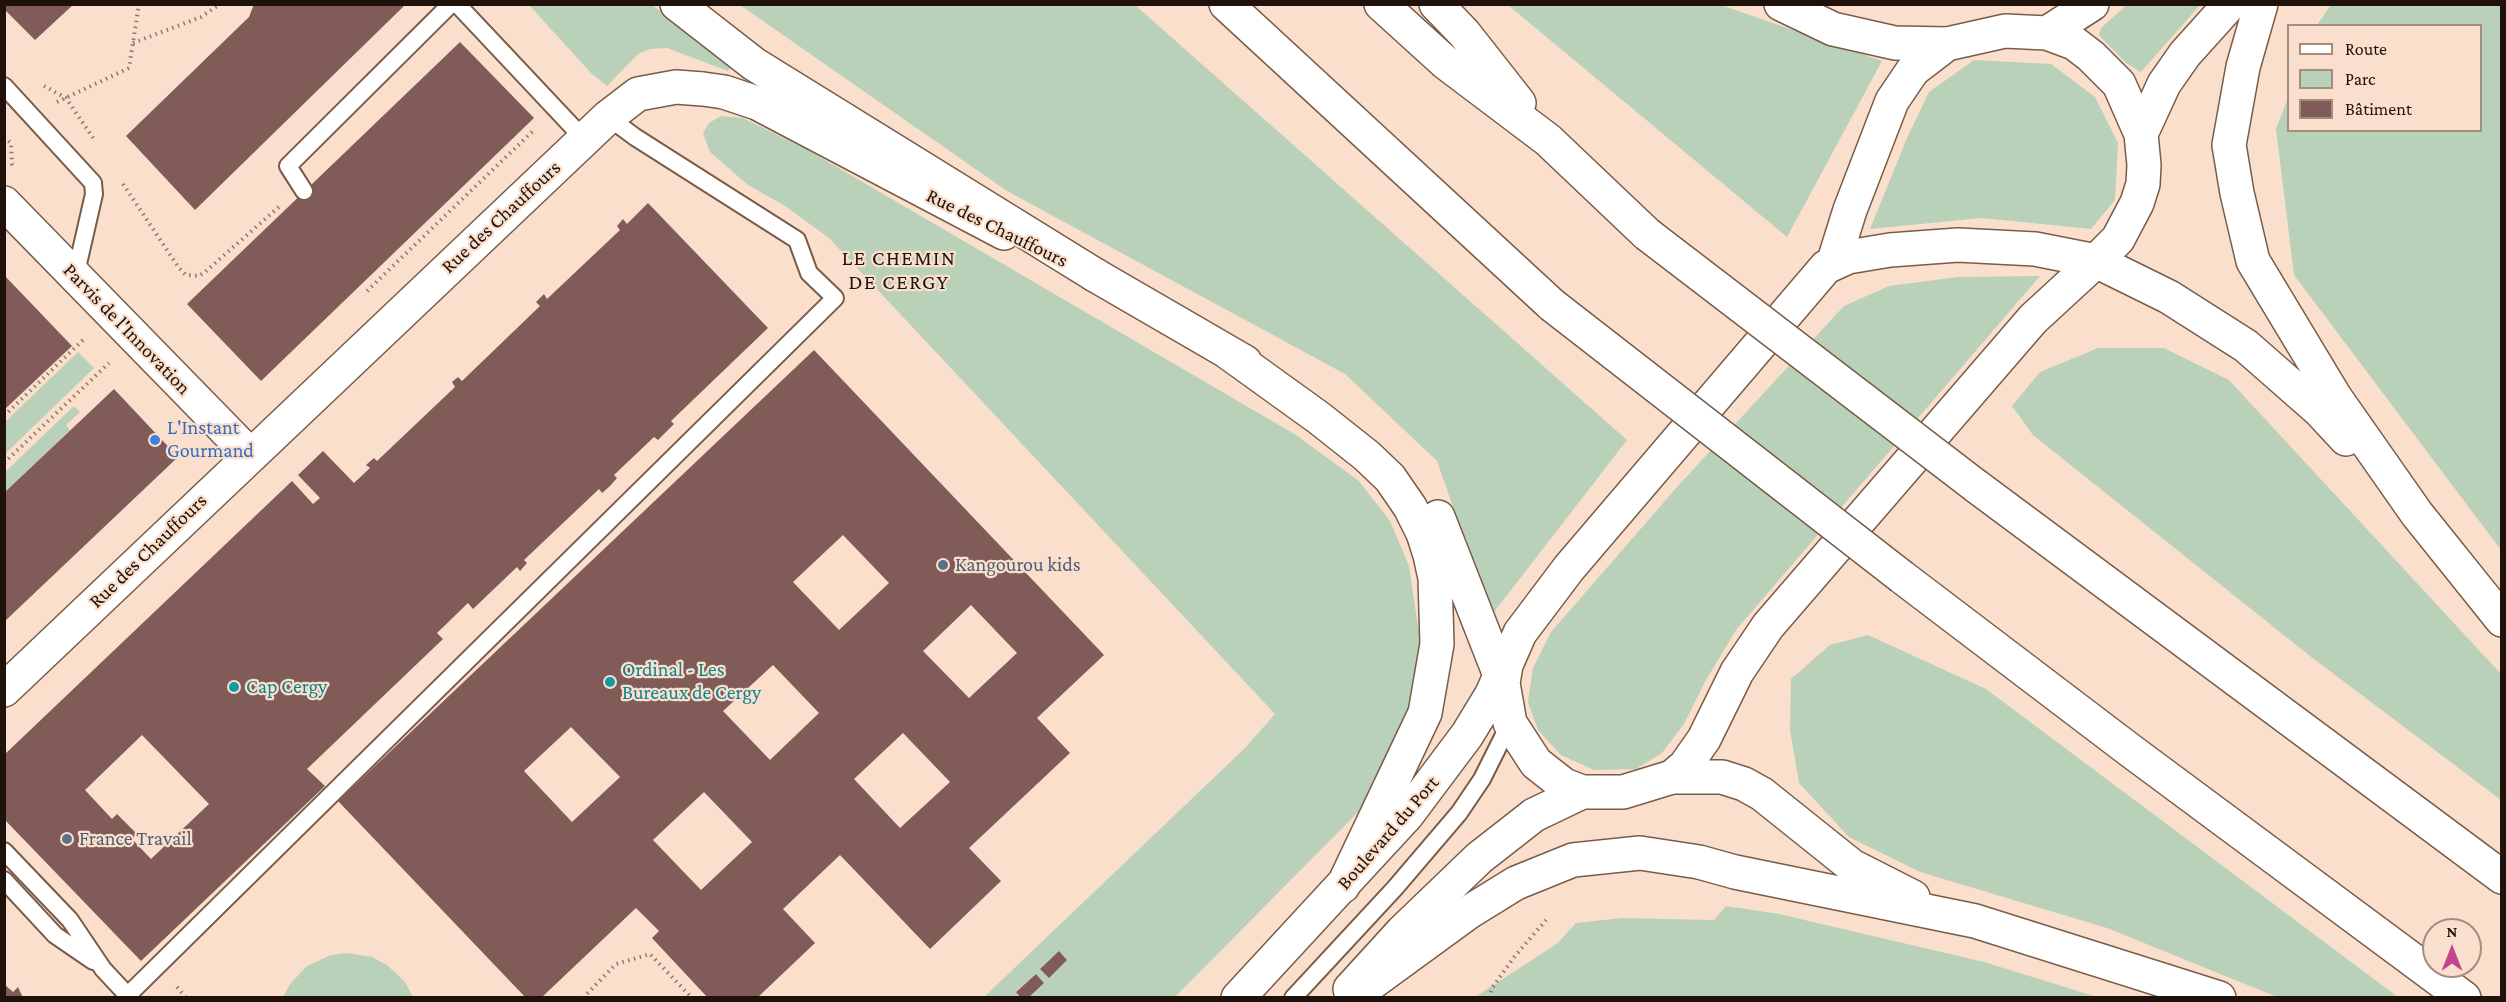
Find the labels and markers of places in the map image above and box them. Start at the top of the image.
place label: L'Instant Gourmand [167,416,254,463]
marker: L'Instant Gourmand [148,433,162,447]
place label: Kangourou kids [955,553,1081,577]
marker: Kangourou kids [936,558,950,572]
place label: Ordinal - Les Bureaux de Cergy [622,658,761,705]
place label: Cap Cergy [246,675,327,699]
marker: Ordinal - Les Bureaux de Cergy [603,675,617,689]
marker: Cap Cergy [227,680,241,694]
place label: France Travail [79,827,192,851]
marker: France Travail [60,832,74,846]

